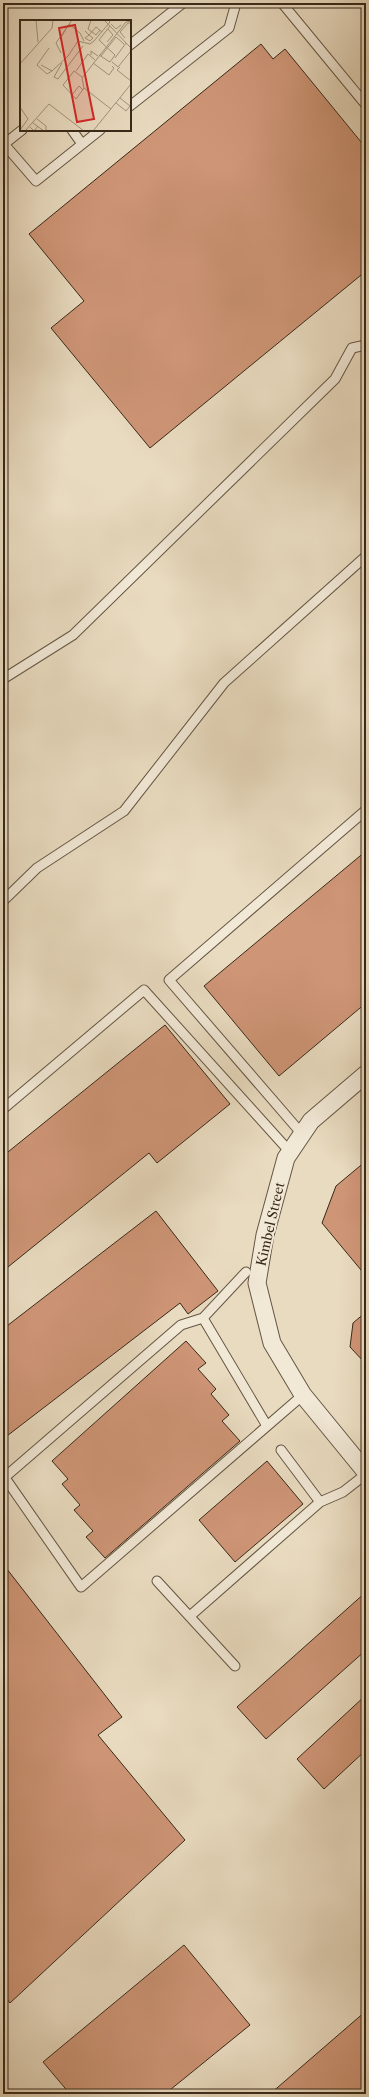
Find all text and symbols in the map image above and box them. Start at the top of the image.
inset map [20,20,131,131]
street label: Kimbel Street [253,1180,287,1267]

